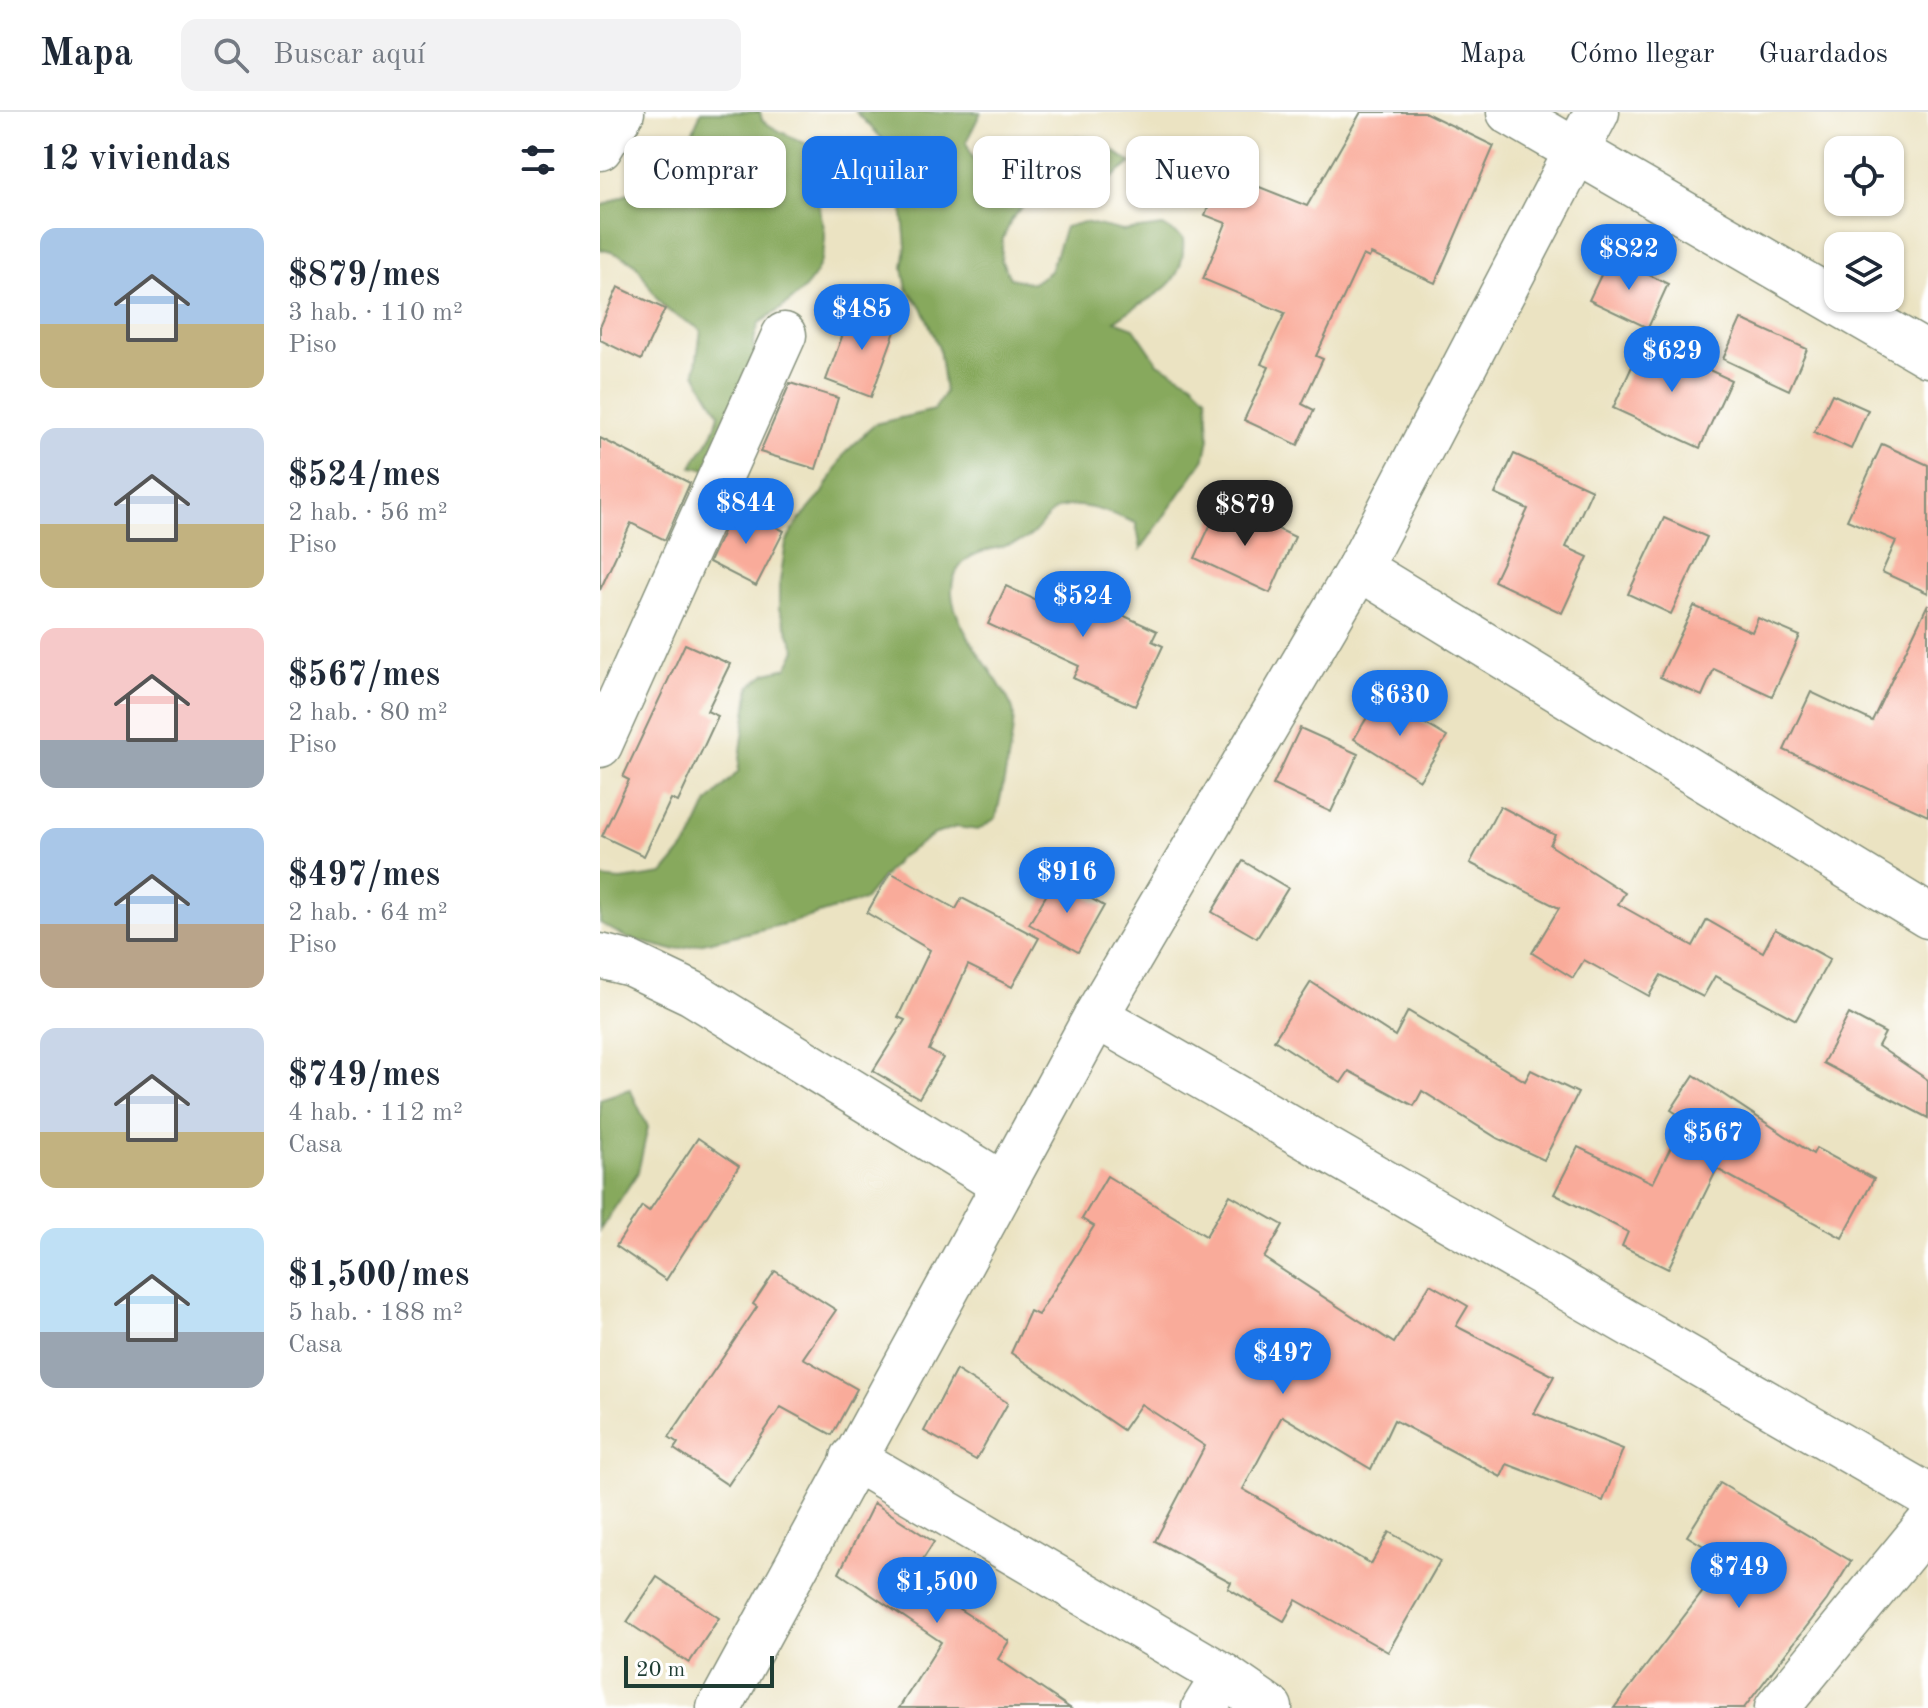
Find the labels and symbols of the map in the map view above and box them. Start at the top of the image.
pin: $822 [1582,224,1676,292]
pin: $485 [815,284,909,352]
pin: $629 [1625,326,1719,394]
pin: $844 [699,478,793,546]
pin: $879 [1198,480,1292,548]
pin: $524 [1036,571,1130,639]
pin: $630 [1353,670,1447,738]
pin: $916 [1020,847,1114,915]
pin: $567 [1666,1108,1760,1176]
pin: $497 [1236,1328,1330,1396]
pin: $749 [1692,1542,1786,1610]
pin: $1,500 [872,1557,1002,1625]
scale bar [624,1652,774,1688]

